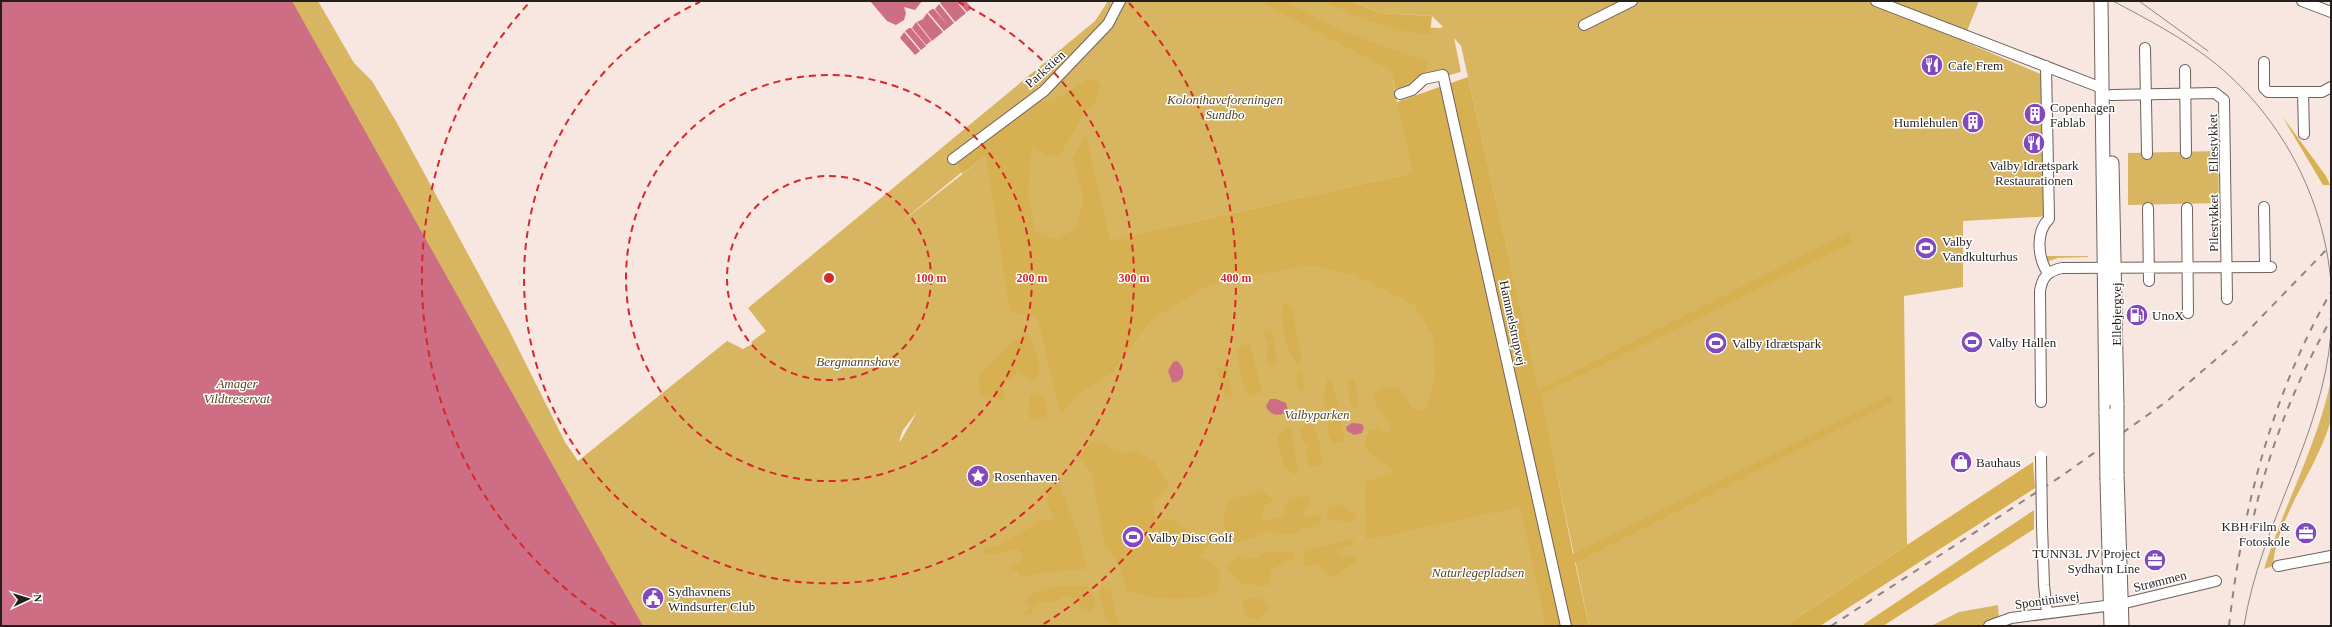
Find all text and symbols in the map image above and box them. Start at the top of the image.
street label: Parkstien [1022,47,1068,91]
restaurant icon: Cafe Frem [1919,52,1945,78]
place label: Cafe Frem [1948,58,2003,73]
park label: Kolonihaveforeningen Sundbo [1166,92,1283,122]
place label: Copenhagen Fablab [2050,100,2115,130]
building icon: Copenhagen Fablab [2022,101,2048,127]
building icon: Humlehulen [1960,109,1986,135]
street label: Ellestykket [2205,113,2221,172]
place label: Humlehulen [1894,115,1958,130]
restaurant icon: Valby Idrætspark Restaurationen [2021,130,2047,156]
place label: Valby Idrætspark Restaurationen [1989,158,2079,188]
street label: Pilestykket [2206,194,2221,252]
place label: Valby Vandkulturhus [1942,234,2018,264]
sports icon: Valby Vandkulturhus [1913,235,1939,261]
centre of rings [822,271,836,285]
text: 100 m [916,271,947,285]
text: 200 m [1017,271,1048,285]
text: 300 m [1119,271,1150,285]
text: 400 m [1221,271,1252,285]
street label: Hammelstrupvej [1497,279,1529,367]
street label: Ellebjergvej [2109,282,2124,346]
fuel station icon: UnoX [2124,302,2150,328]
place label: UnoX [2152,308,2184,323]
sports icon: Valby Hallen [1959,329,1985,355]
sports icon: Valby Idrætspark [1703,330,1729,356]
place label: Valby Hallen [1988,335,2057,350]
place label: Valby Idrætspark [1732,336,1822,351]
park label: Bergmannshave [816,354,900,369]
park label: Amager Vildtreservat [204,376,271,406]
park label: Valbyparken [1285,407,1349,422]
shop icon: Bauhaus [1948,449,1974,475]
place label: Bauhaus [1976,455,2021,470]
place icon: Rosenhaven [965,463,991,489]
place label: Rosenhaven [994,469,1058,484]
place label: KBH Film & Fotoskole [2221,519,2290,549]
office icon: KBH Film & Fotoskole [2293,520,2319,546]
sports icon: Valby Disc Golf [1120,524,1146,550]
place label: Valby Disc Golf [1148,530,1233,545]
place label: TUNN3L JV Project Sydhavn Line [2032,546,2140,576]
office icon: TUNN3L JV Project Sydhavn Line [2142,547,2168,573]
park label: Naturlegepladsen [1431,565,1524,580]
street label: Strømmen [2132,567,2189,595]
north arrow [8,579,48,619]
place label: Sydhavnens Windsurfer Club [668,584,755,614]
public building icon: Sydhavnens Windsurfer Club [640,585,666,611]
street label: Spontinisvej [2014,588,2080,612]
text: N [32,594,44,603]

